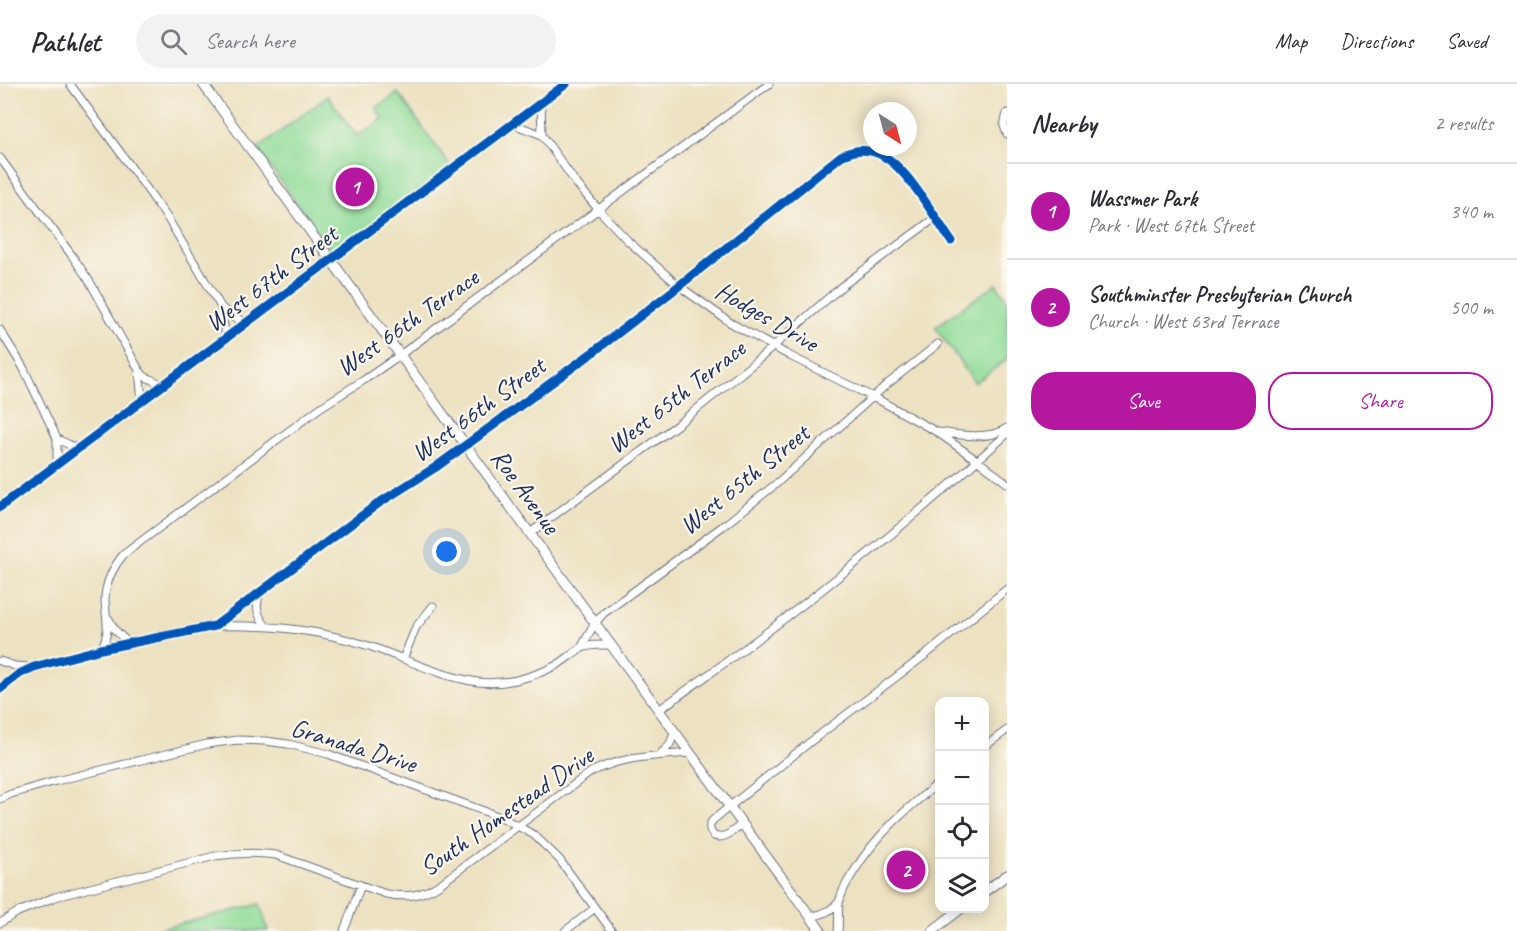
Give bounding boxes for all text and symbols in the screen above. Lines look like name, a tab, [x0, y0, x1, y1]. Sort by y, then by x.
search box	[136, 14, 556, 68]
text: Pathlet	[30, 24, 100, 59]
icon: search	[157, 25, 190, 58]
text: Search here	[205, 27, 295, 55]
text: Map	[1275, 28, 1307, 54]
text: Directions	[1340, 28, 1413, 54]
text: Saved	[1446, 28, 1487, 54]
north arrow	[863, 102, 917, 156]
text: Nearby	[1031, 107, 1096, 140]
text: 2 results	[1434, 111, 1493, 136]
pin: 1	[336, 164, 374, 210]
text: Wassmer Park	[1088, 185, 1197, 213]
text: 1	[1046, 199, 1055, 224]
text: 340 m	[1450, 199, 1493, 224]
text: Park · West 67th Street	[1088, 213, 1254, 238]
street label: West 67th Street	[199, 216, 346, 339]
street label: West 66th Terrace	[330, 260, 486, 384]
street label: Hodges Drive	[709, 274, 826, 360]
text: Southminster Presbyterian Church	[1088, 281, 1352, 309]
text: 2	[1046, 295, 1055, 320]
text: 500 m	[1450, 295, 1493, 320]
text: Church · West 63rd Terrace	[1088, 309, 1279, 334]
street label: West 65th Terrace	[601, 331, 753, 461]
street label: West 66th Street	[405, 348, 554, 469]
button: Save	[1031, 372, 1256, 430]
button: Share	[1268, 372, 1493, 430]
street label: West 65th Street	[673, 416, 818, 542]
street label: Roe Avenue	[484, 442, 568, 542]
your location	[432, 537, 461, 566]
map controls	[935, 697, 989, 913]
button: +	[935, 697, 989, 751]
street label: Granada Drive	[287, 711, 422, 781]
street label: South Homestead Drive	[413, 738, 601, 884]
button: −	[935, 751, 989, 805]
button: locate	[935, 805, 989, 859]
pin: 2	[886, 848, 926, 892]
button: layers	[935, 859, 989, 913]

